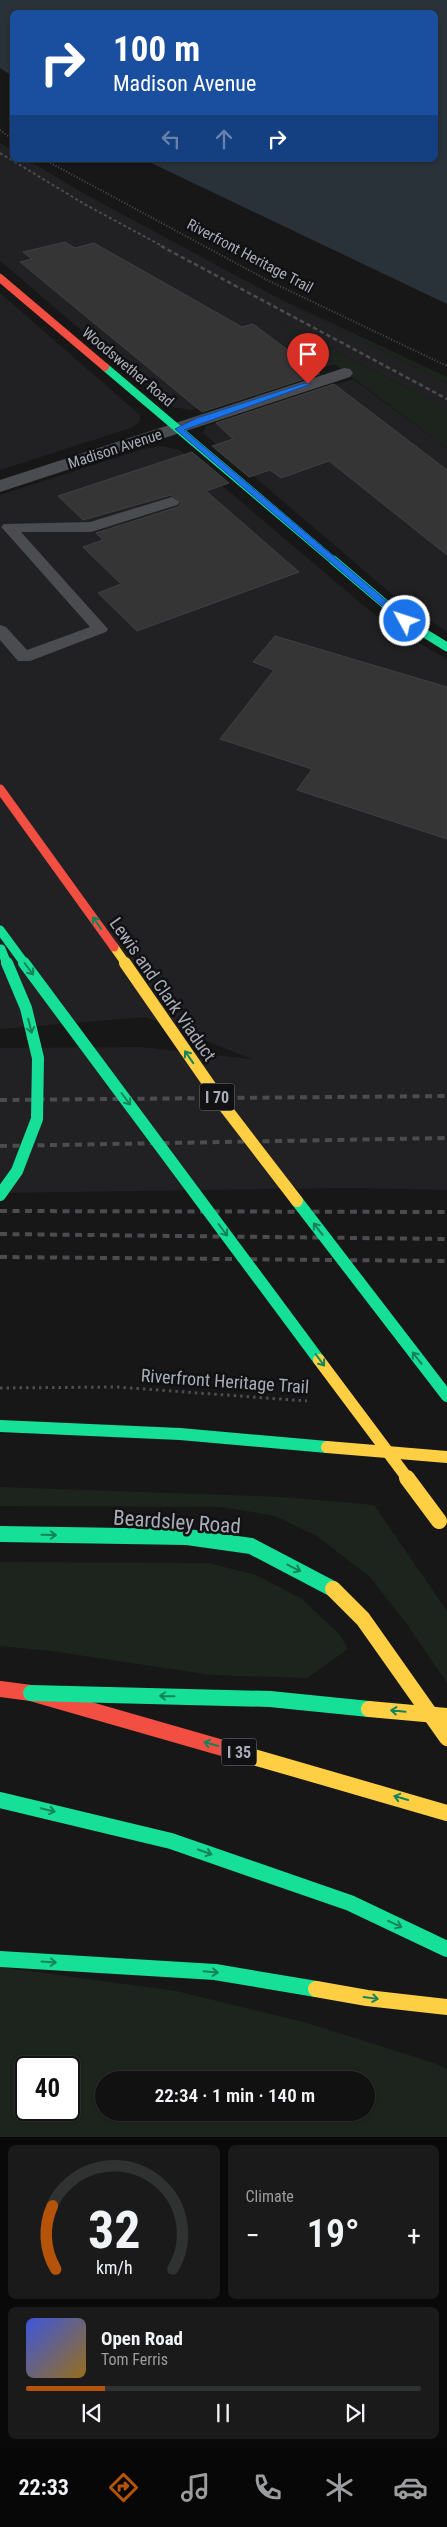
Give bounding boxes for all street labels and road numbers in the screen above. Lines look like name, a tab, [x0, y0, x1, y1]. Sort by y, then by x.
street label: Riverfront Heritage Trail	[184, 215, 316, 297]
street label: Woodswether Road	[78, 323, 178, 411]
street label: Madison Avenue	[66, 425, 164, 473]
street label: Lewis and Clark Viaduct	[106, 913, 220, 1065]
road number: I 70	[200, 1084, 234, 1110]
street label: Riverfront Heritage Trail	[140, 1365, 310, 1397]
street label: Beardsley Road	[112, 1506, 242, 1538]
road number: I 35	[222, 1738, 256, 1765]

